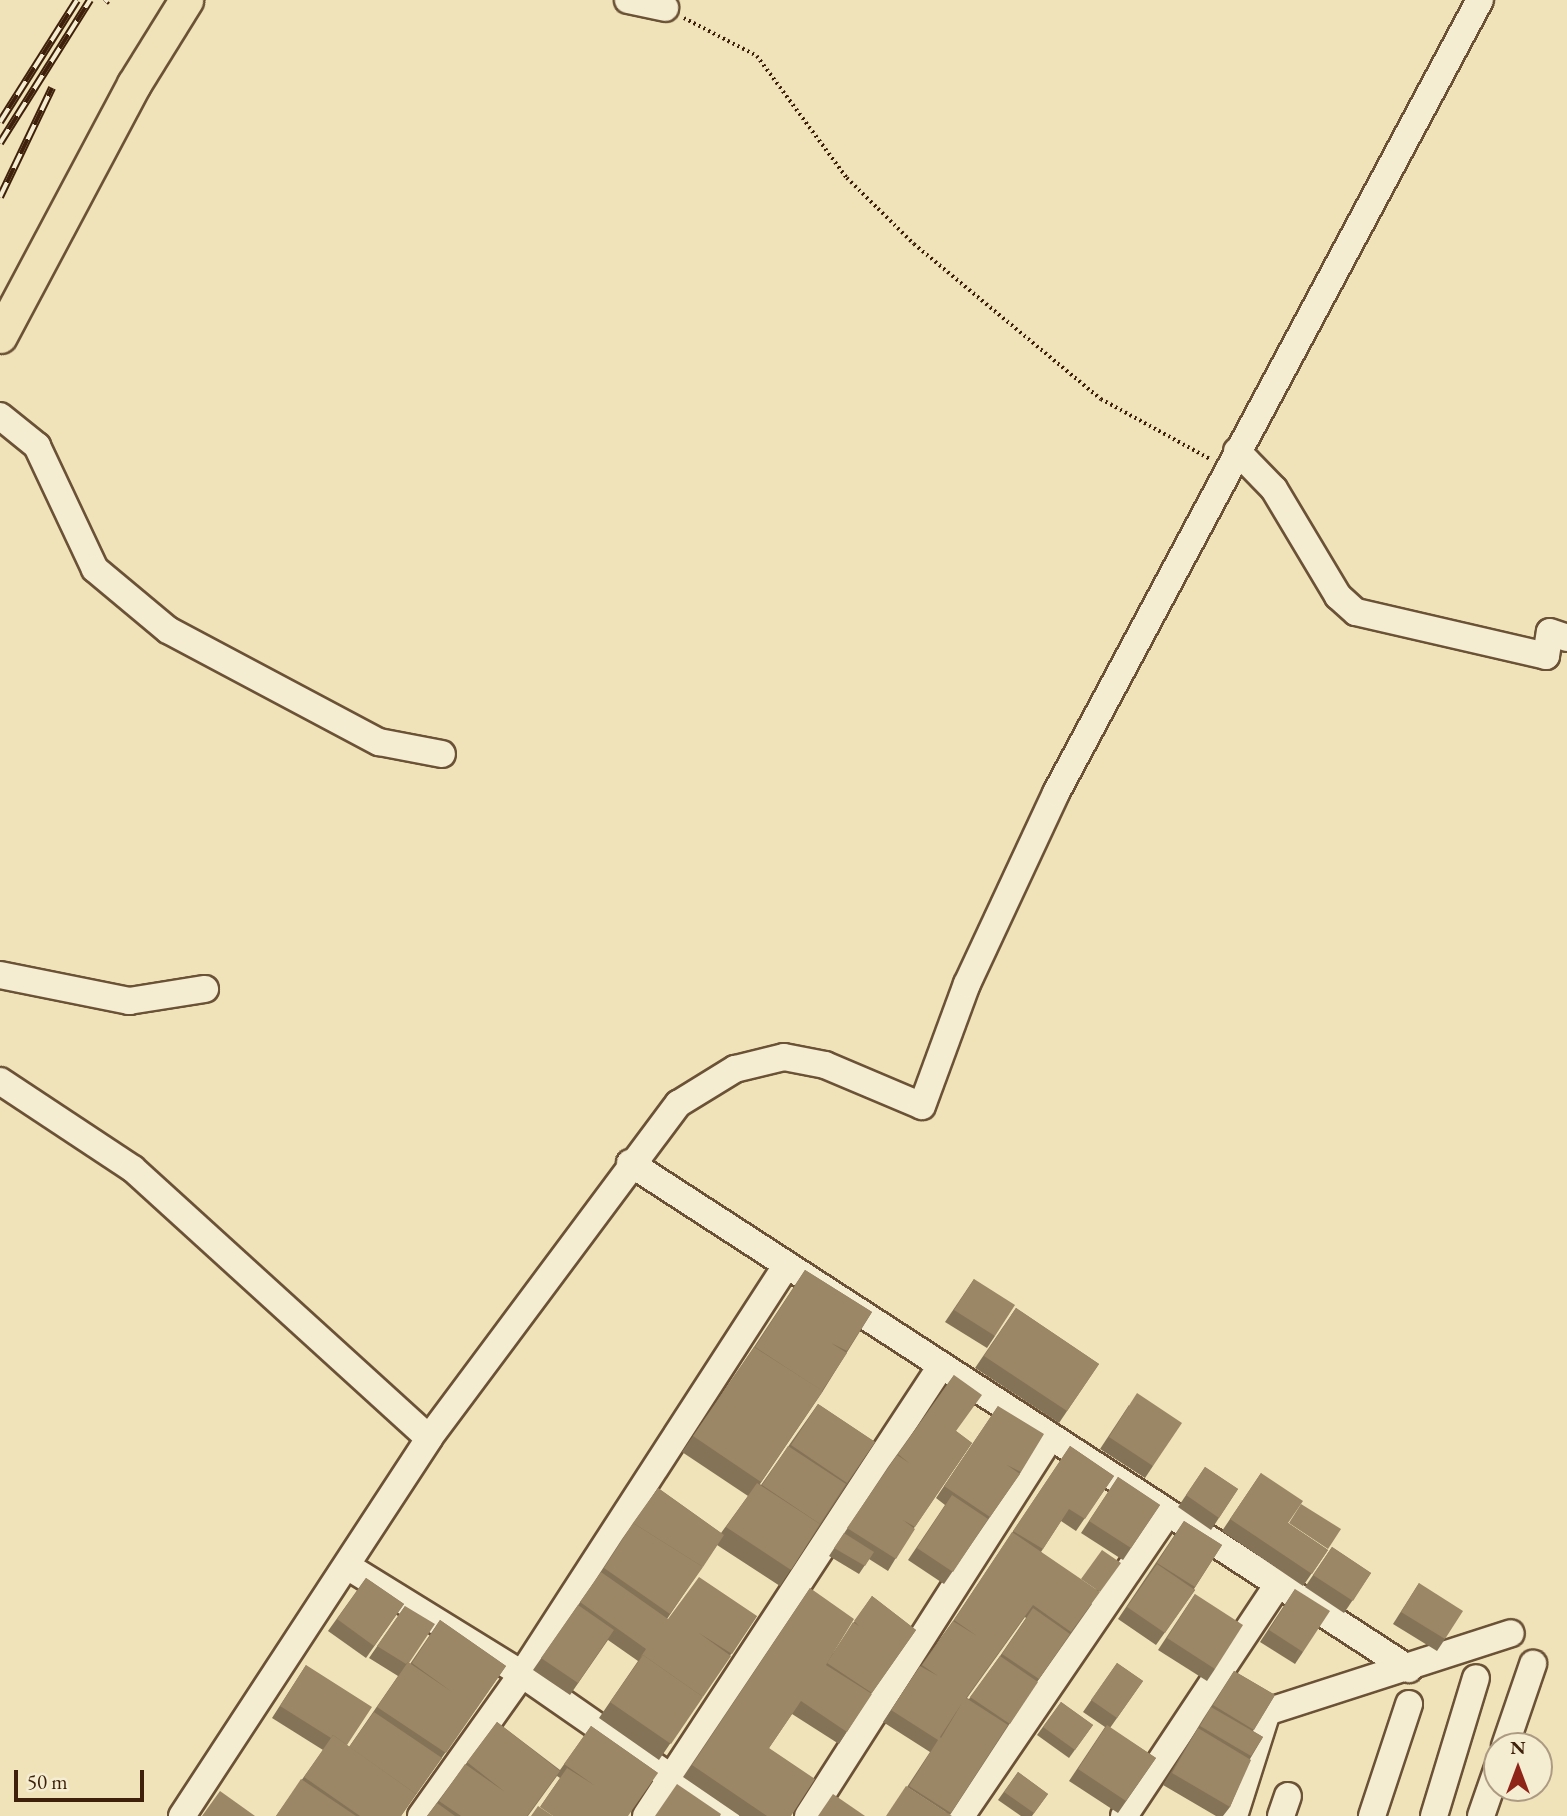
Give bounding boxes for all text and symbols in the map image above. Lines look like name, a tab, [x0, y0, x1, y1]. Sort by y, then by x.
north arrow	[1483, 1732, 1553, 1802]
text: N	[1510, 1735, 1526, 1760]
scale bar	[18, 1756, 147, 1800]
text: 50 m	[27, 1768, 68, 1795]

